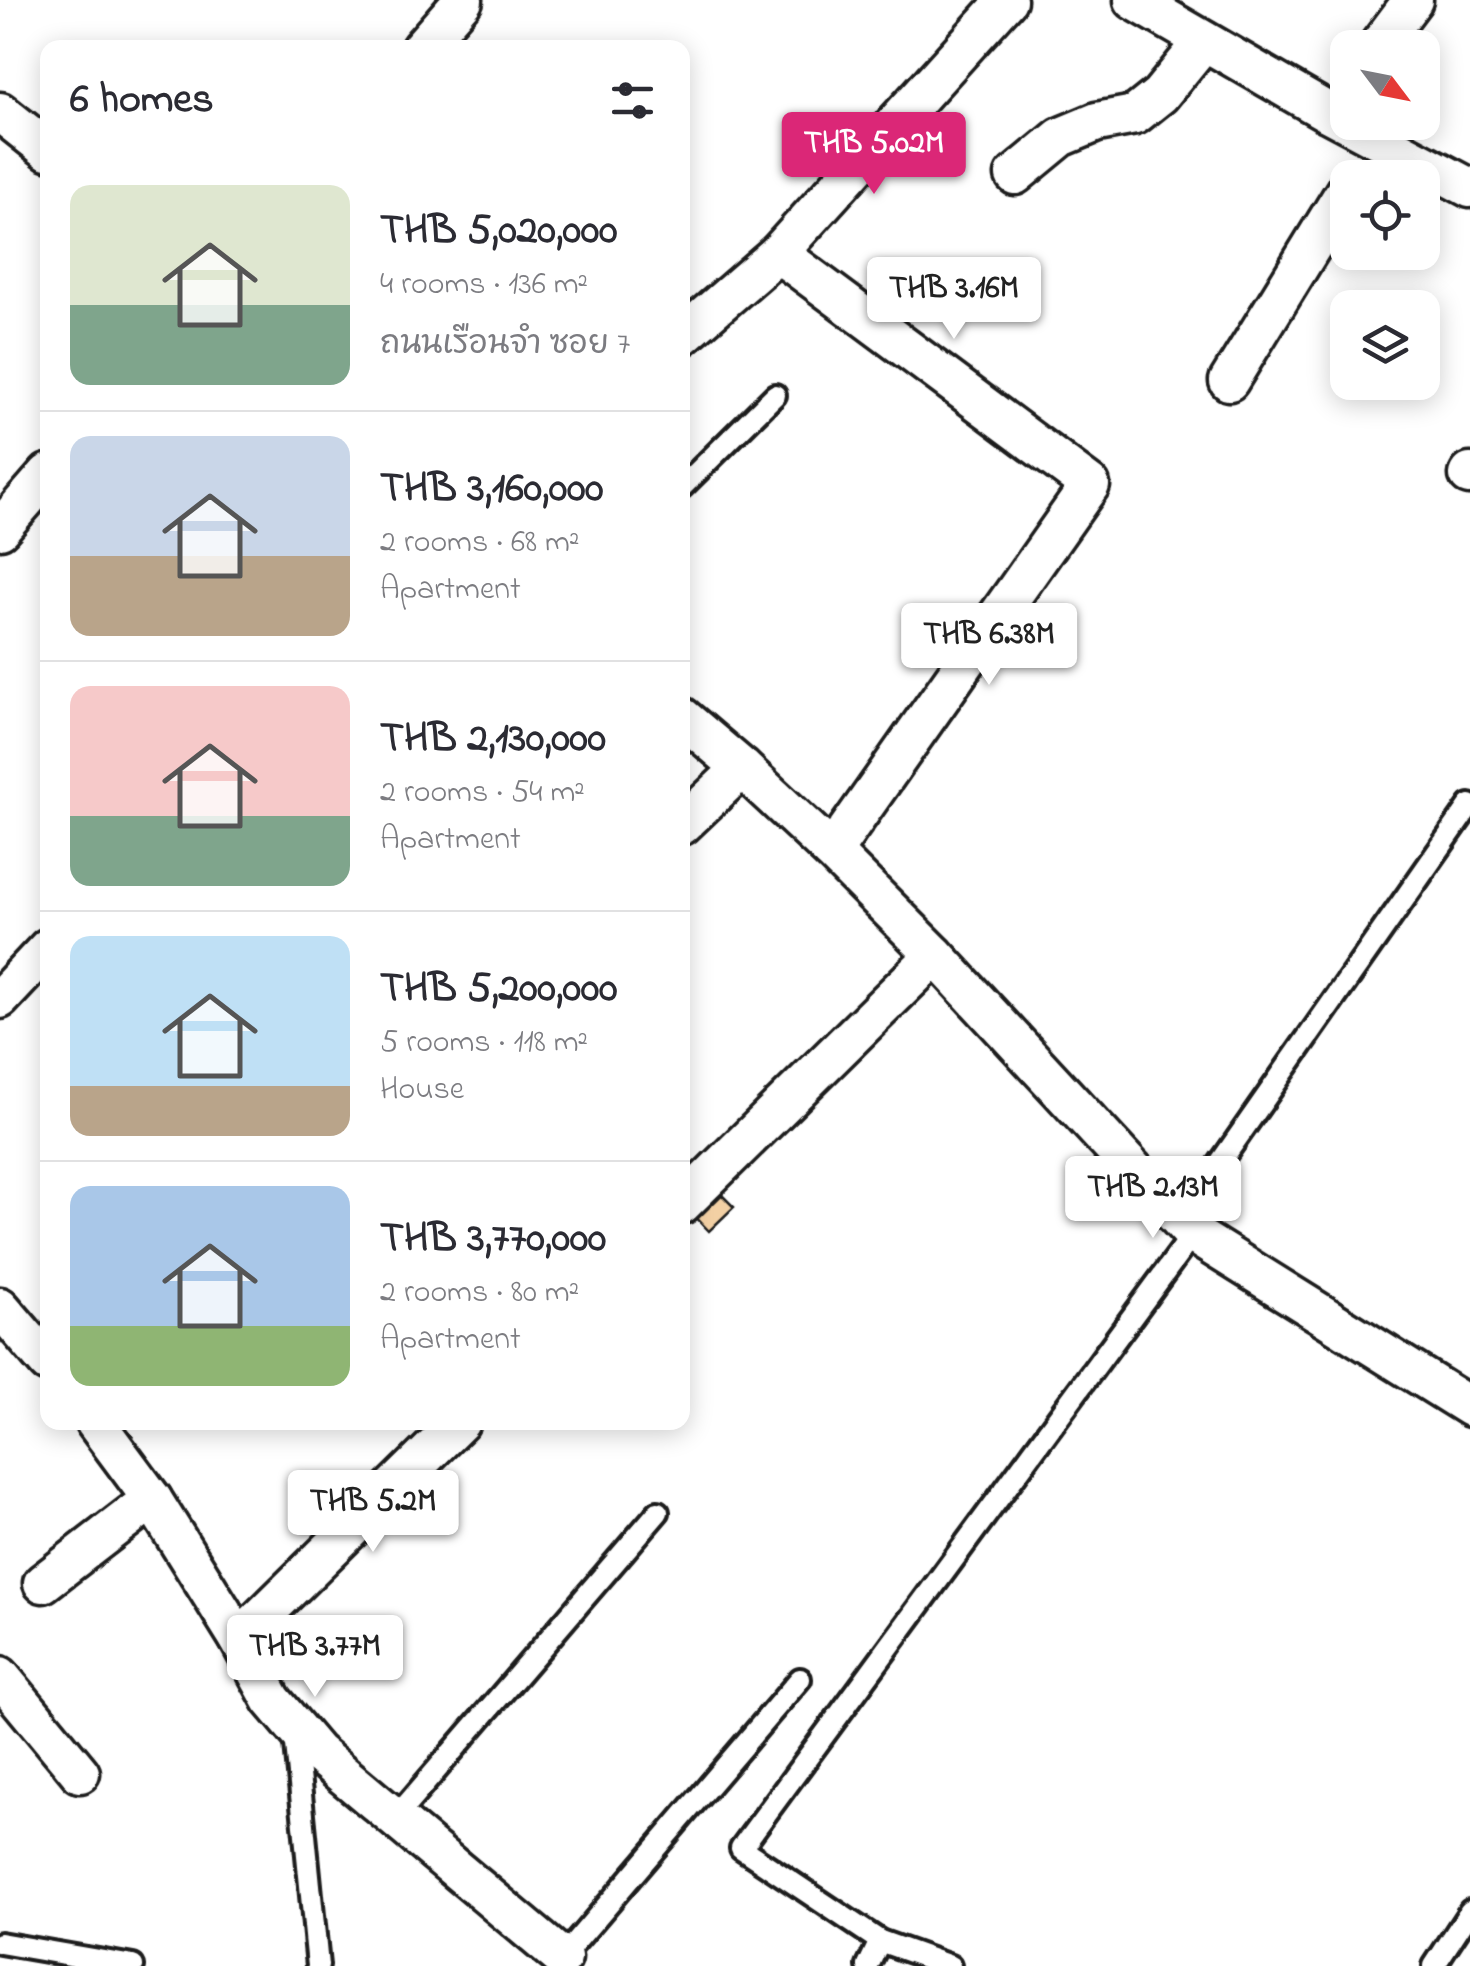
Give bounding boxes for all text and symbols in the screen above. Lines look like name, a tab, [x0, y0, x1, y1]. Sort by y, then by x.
north arrow	[1330, 30, 1440, 140]
map controls	[1330, 30, 1440, 400]
text: 6 homes	[70, 70, 214, 131]
icon: filters	[605, 73, 660, 128]
pin: THB 5.02M	[760, 112, 988, 197]
text: THB 5.02M	[804, 121, 944, 168]
button: locate	[1330, 160, 1440, 270]
text: THB 5,020,000	[380, 201, 617, 262]
icon: home	[150, 225, 270, 345]
pin: THB 3.16M	[840, 257, 1068, 342]
text: 4 rooms · 136 m²	[380, 262, 588, 309]
text: THB 3.16M	[889, 266, 1019, 313]
button: layers	[1330, 290, 1440, 400]
text: ถนนเรือนจำ ซอย 7	[380, 322, 630, 369]
text: THB 3,160,000	[380, 459, 603, 520]
icon: home	[150, 476, 270, 596]
text: 2 rooms · 68 m²	[380, 520, 579, 567]
text: Apartment	[380, 567, 521, 614]
pin: THB 6.38M	[875, 603, 1103, 688]
text: THB 6.38M	[923, 612, 1055, 659]
text: THB 2,130,000	[380, 709, 606, 770]
icon: home	[150, 726, 270, 846]
text: 2 rooms · 54 m²	[380, 770, 585, 817]
text: Apartment	[380, 817, 521, 864]
text: THB 5,200,000	[380, 959, 617, 1020]
icon: home	[150, 976, 270, 1096]
text: 5 rooms · 118 m²	[380, 1020, 588, 1067]
text: House	[380, 1067, 464, 1114]
pin: THB 2.13M	[1039, 1156, 1267, 1241]
text: THB 2.13M	[1087, 1165, 1219, 1212]
text: THB 3,770,000	[380, 1209, 606, 1270]
icon: home	[150, 1226, 270, 1346]
text: 2 rooms · 80 m²	[380, 1270, 579, 1317]
text: Apartment	[380, 1317, 521, 1364]
pin: THB 5.2M	[270, 1470, 476, 1555]
text: THB 5.2M	[310, 1479, 436, 1526]
pin: THB 3.77M	[201, 1615, 429, 1700]
text: THB 3.77M	[249, 1624, 381, 1671]

